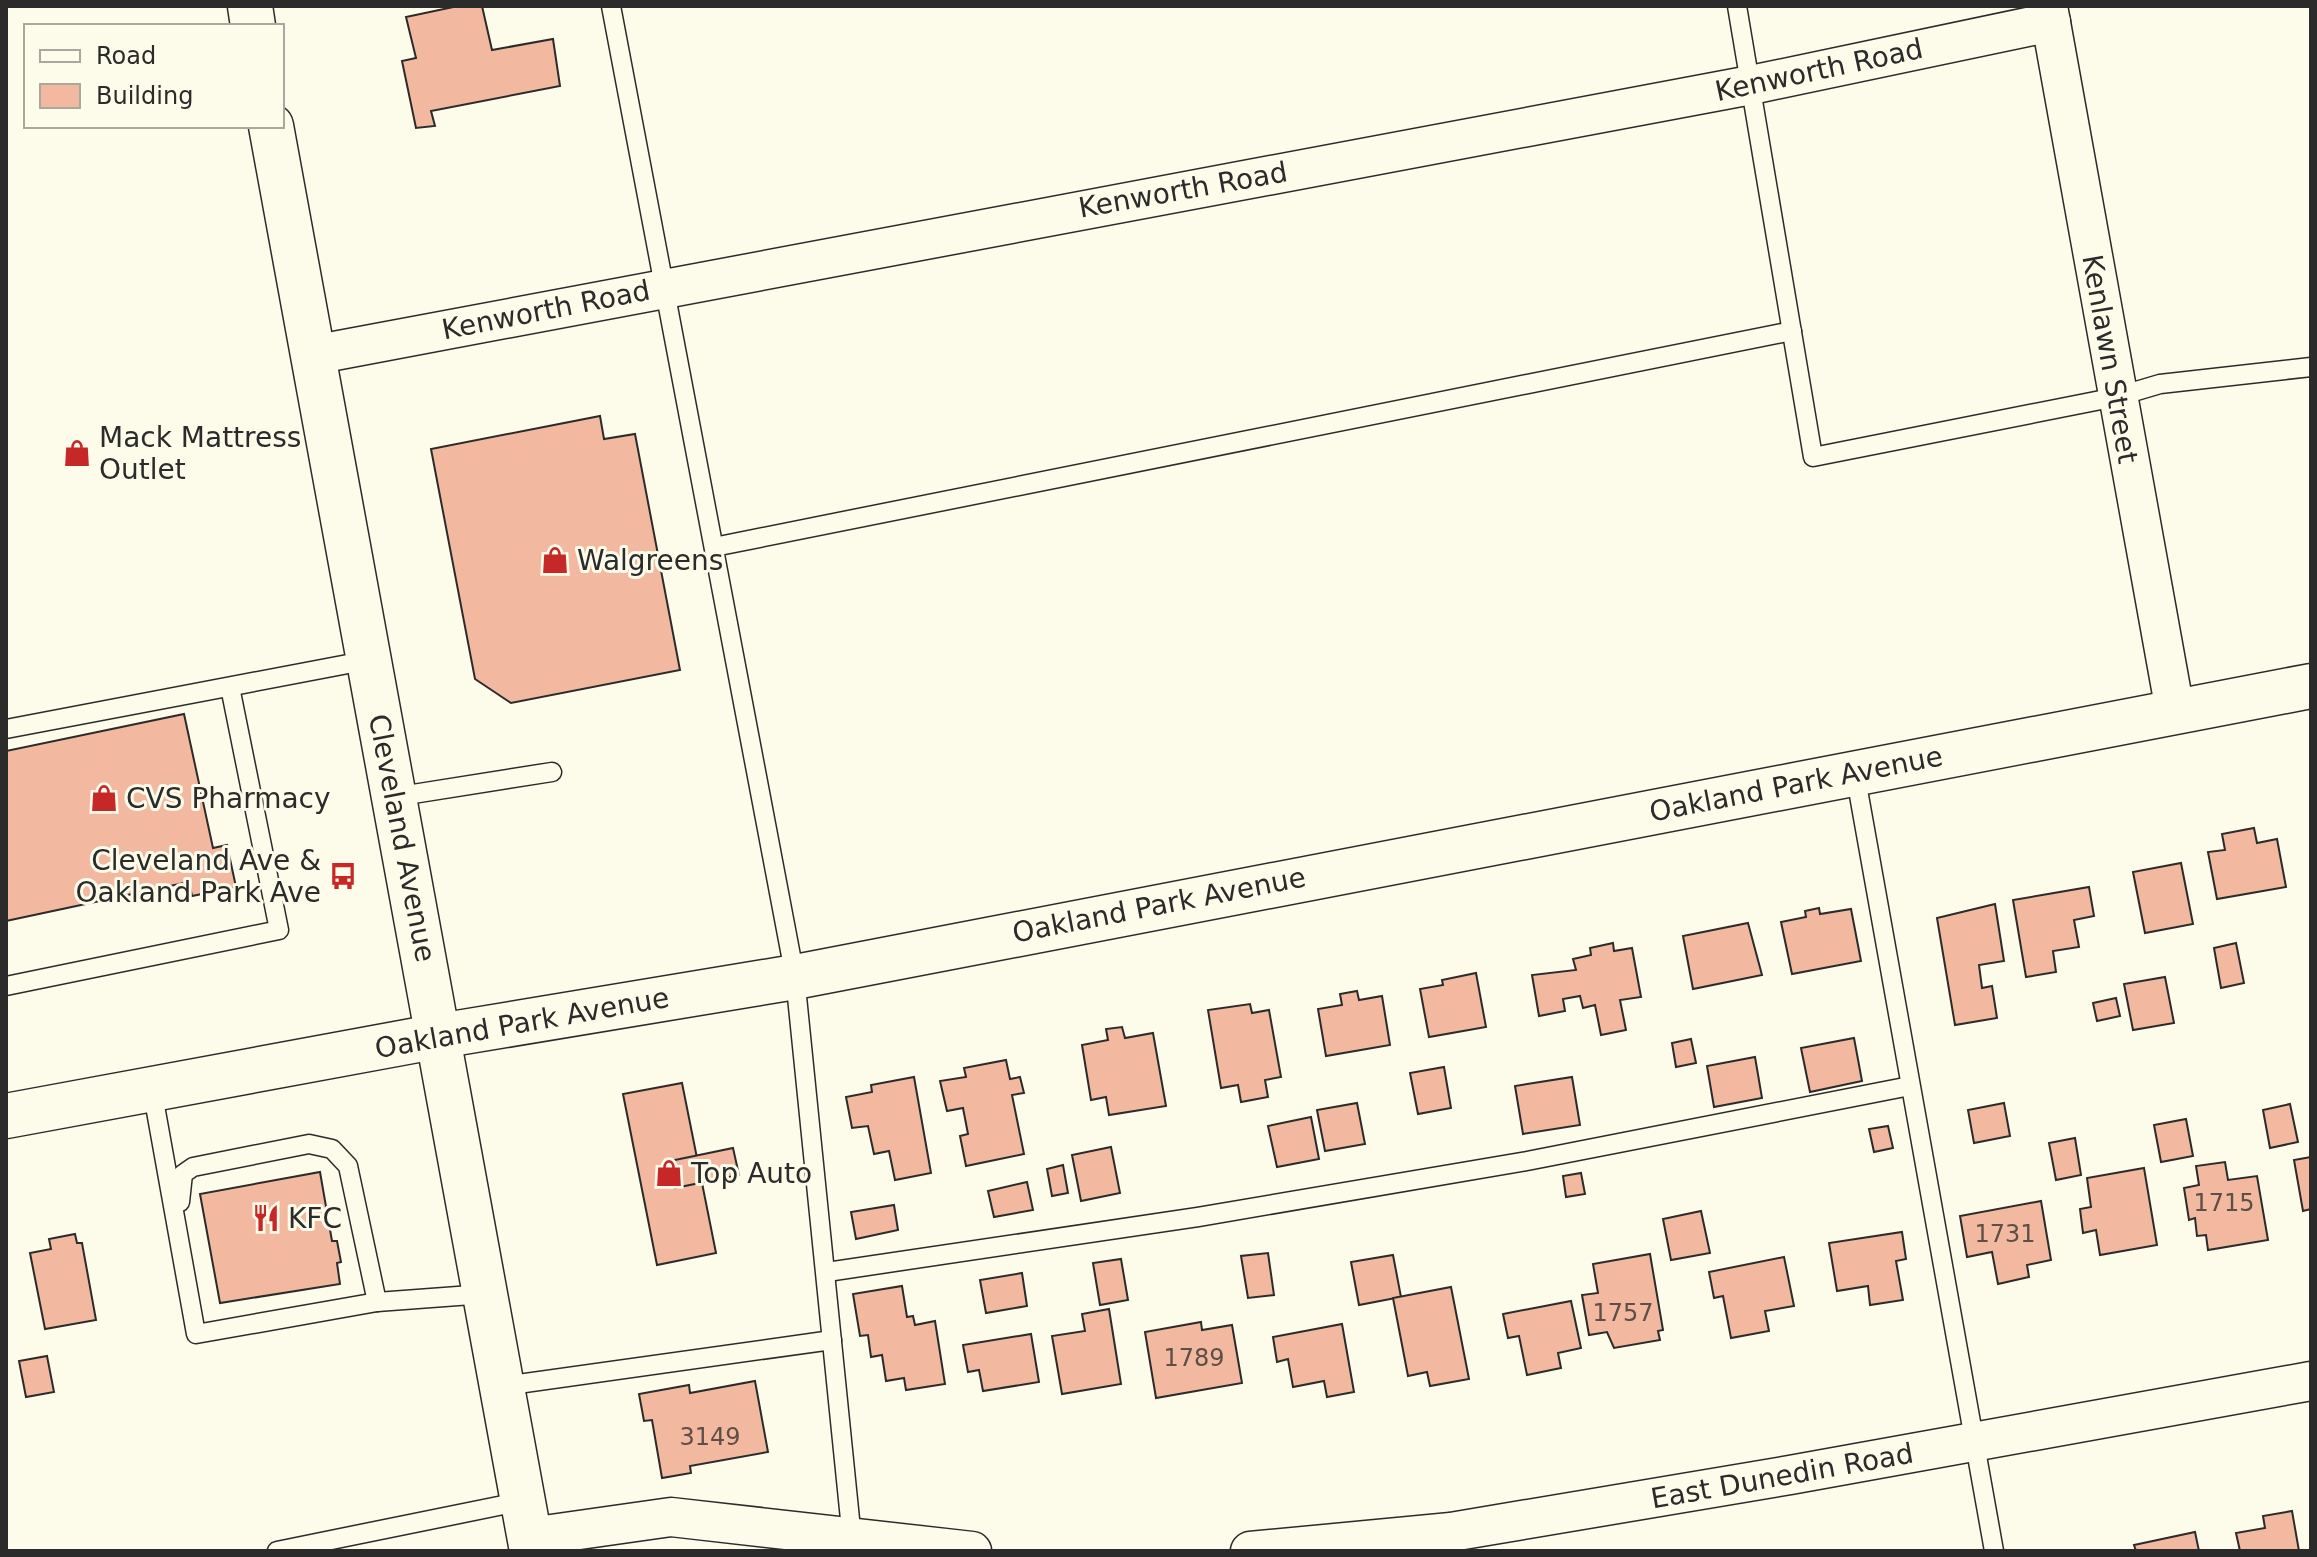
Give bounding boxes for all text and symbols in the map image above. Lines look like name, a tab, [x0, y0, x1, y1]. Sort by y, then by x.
legend	[24, 24, 284, 128]
street label: Kenworth Road	[1712, 32, 1926, 108]
text: Road	[96, 42, 156, 70]
text: Building	[96, 82, 193, 110]
street label: Kenworth Road	[1076, 155, 1290, 225]
street label: Kenlawn Street	[2075, 252, 2145, 466]
street label: Kenworth Road	[439, 274, 653, 346]
place label: Mack Mattress Outlet	[99, 421, 301, 486]
shop icon: Mack Mattress Outlet	[62, 438, 92, 468]
place label: Walgreens	[577, 544, 723, 577]
shop icon: Walgreens	[540, 545, 570, 575]
street label: Cleveland Avenue	[362, 711, 442, 965]
street label: Oakland Park Avenue	[1646, 739, 1946, 829]
place label: CVS Pharmacy	[126, 782, 331, 815]
shop icon: CVS Pharmacy	[89, 783, 119, 813]
place label: Cleveland Ave & Oakland Park Ave	[76, 844, 321, 909]
street label: Oakland Park Avenue	[1009, 860, 1309, 950]
bus stop icon: Cleveland Ave & Oakland Park Ave	[328, 861, 358, 891]
street label: Oakland Park Avenue	[372, 981, 672, 1065]
place label: Top Auto	[690, 1157, 812, 1190]
shop icon: Top Auto	[654, 1158, 684, 1188]
house number: 1715	[2193, 1189, 2255, 1217]
place label: KFC	[288, 1202, 342, 1235]
restaurant icon: KFC	[251, 1203, 281, 1233]
house number: 1731	[1974, 1220, 2036, 1248]
house number: 1757	[1592, 1299, 1654, 1327]
house number: 1789	[1163, 1344, 1225, 1372]
house number: 3149	[679, 1423, 741, 1451]
street label: East Dunedin Road	[1648, 1437, 1916, 1515]

